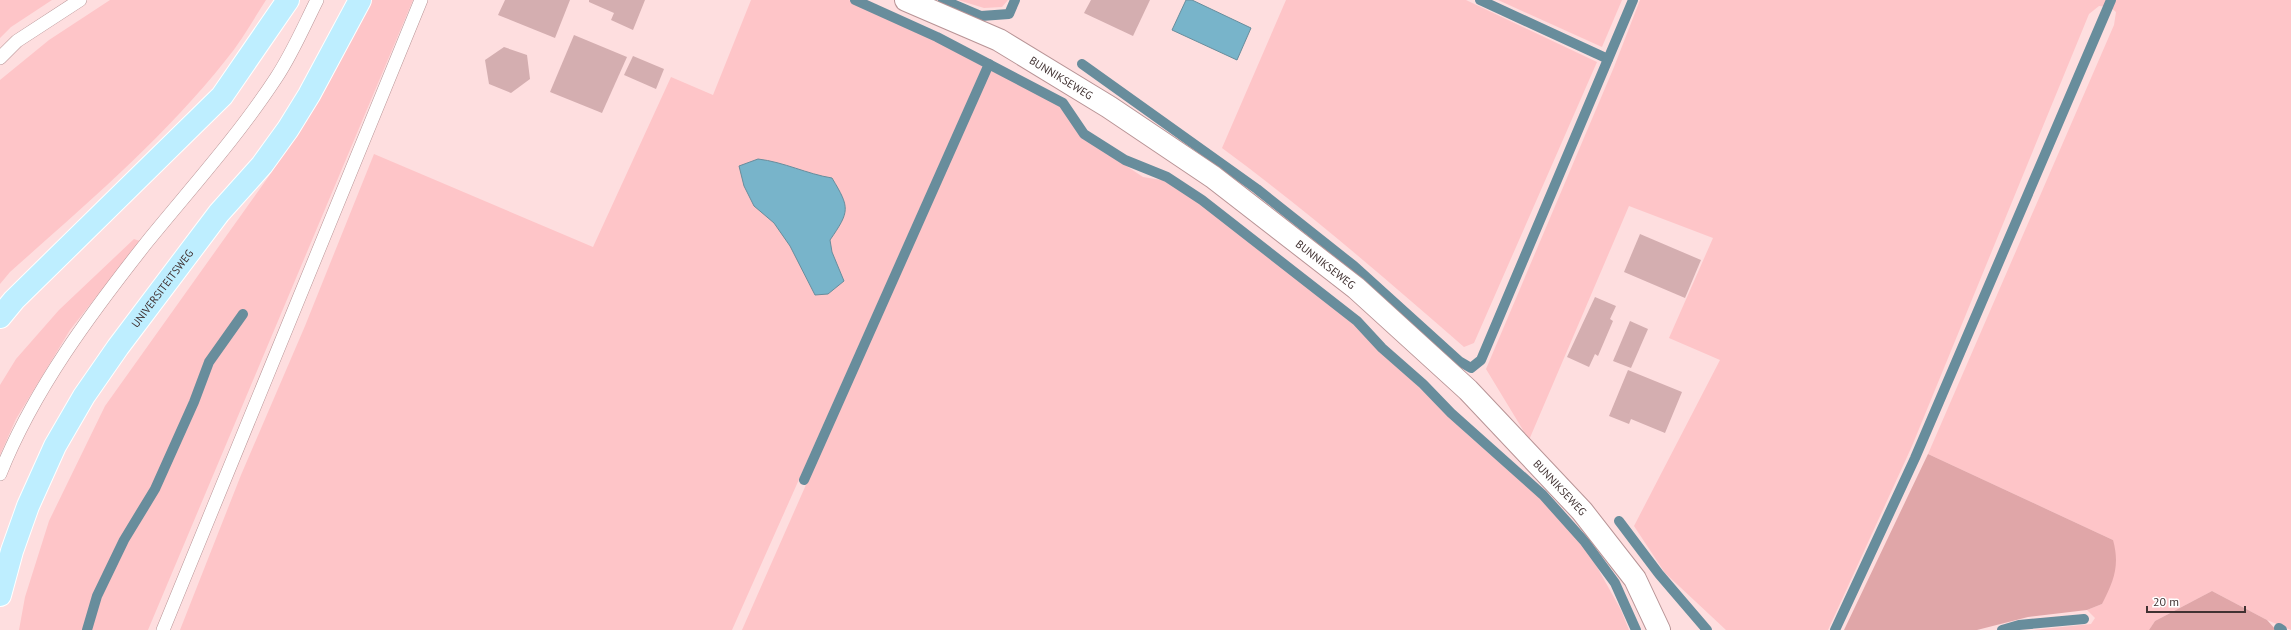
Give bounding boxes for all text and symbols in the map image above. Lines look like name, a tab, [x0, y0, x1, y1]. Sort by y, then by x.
street label: BUNNIKSEWEG	[1027, 53, 1096, 103]
street label: BUNNIKSEWEG	[1293, 237, 1359, 292]
street label: UNIVERSITEITSWEG	[128, 246, 196, 330]
street label: BUNNIKSEWEG	[1530, 457, 1590, 518]
scale bar	[2147, 588, 2245, 614]
text: 20 m	[2153, 594, 2179, 609]

